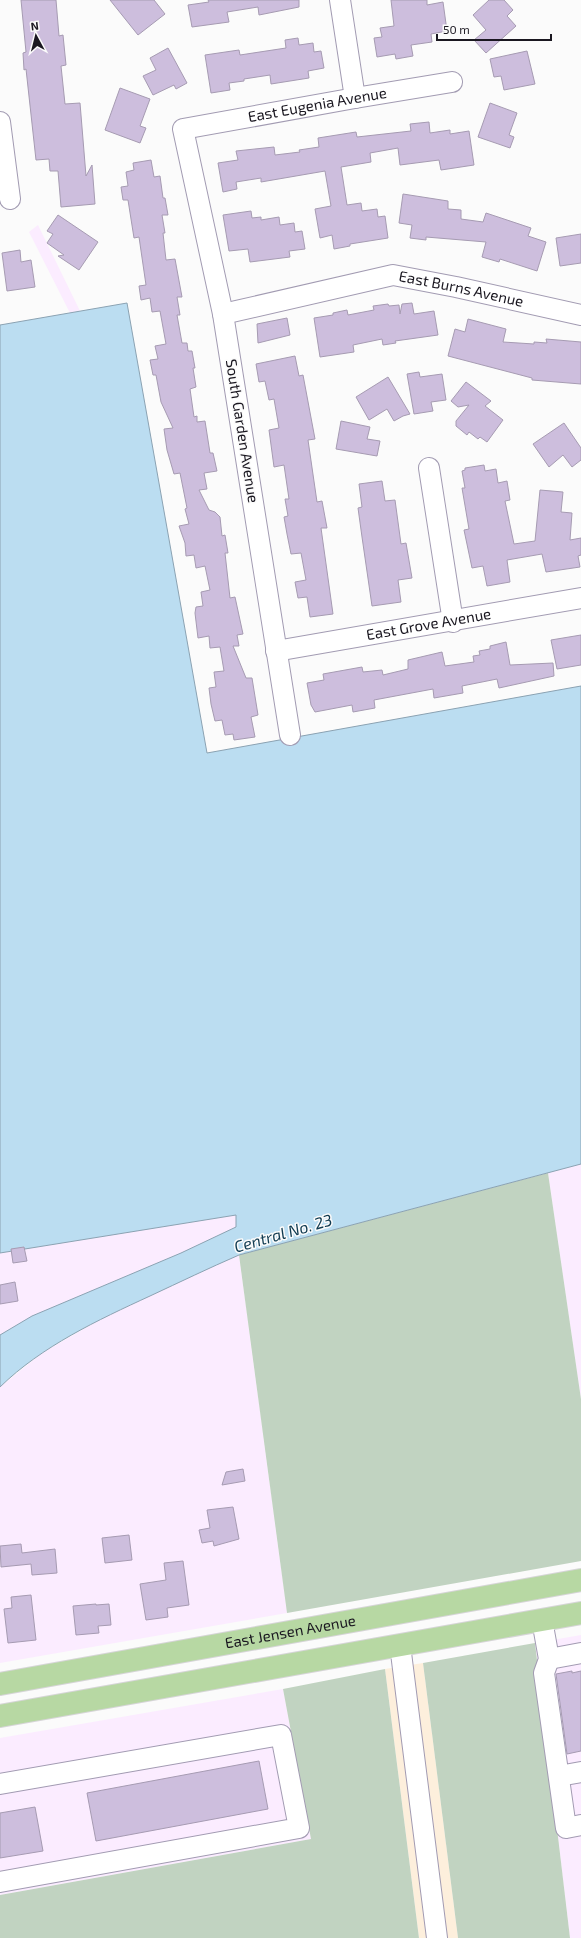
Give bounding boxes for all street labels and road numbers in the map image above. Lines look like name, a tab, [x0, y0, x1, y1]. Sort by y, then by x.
street label: East Eugenia Avenue	[246, 83, 388, 125]
street label: East Burns Avenue	[398, 266, 525, 310]
street label: South Garden Avenue	[223, 358, 263, 504]
street label: East Grove Avenue	[365, 604, 492, 643]
street label: East Jensen Avenue	[223, 1610, 357, 1652]

